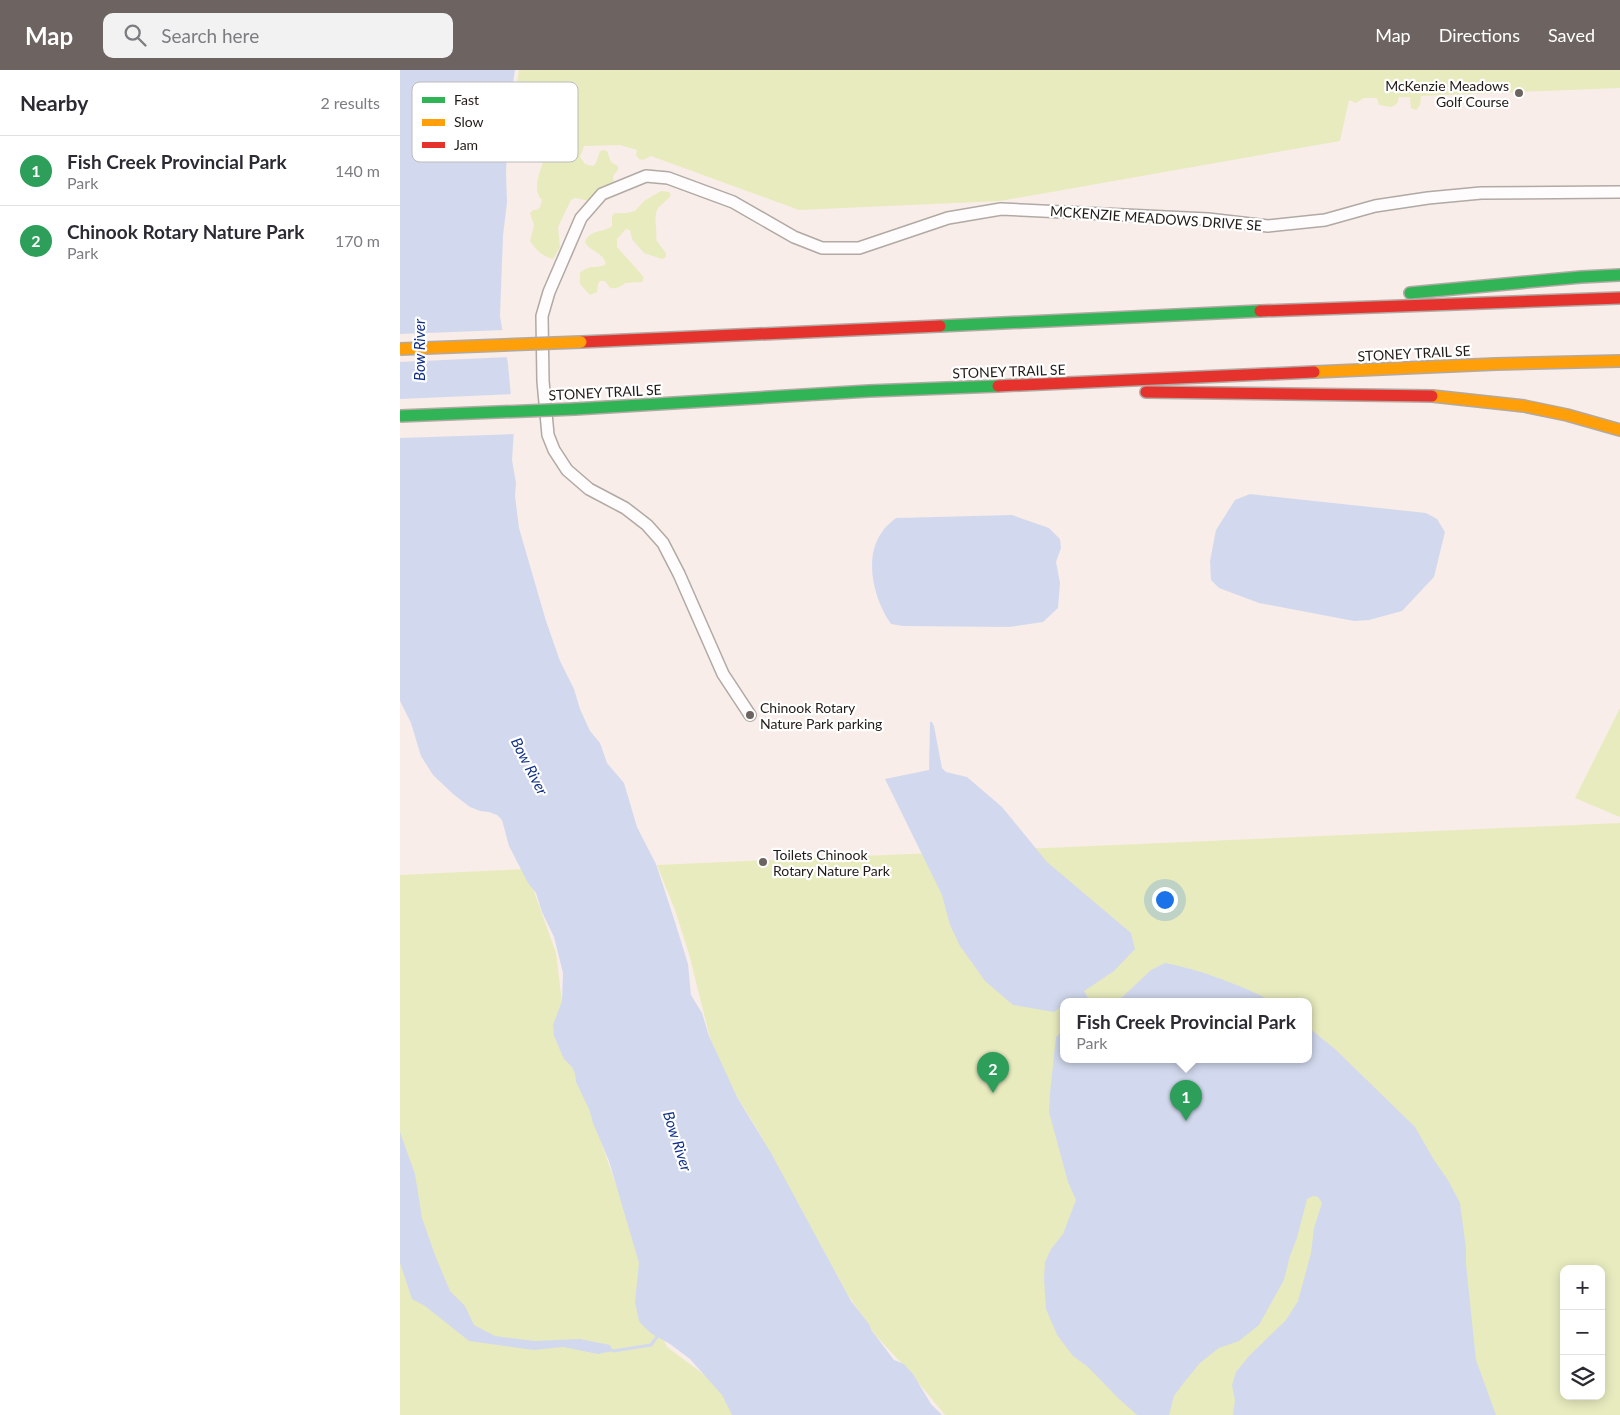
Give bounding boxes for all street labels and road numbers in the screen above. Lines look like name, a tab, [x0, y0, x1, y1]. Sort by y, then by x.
street label: MCKENZIE MEADOWS DRIVE SE	[1049, 202, 1263, 234]
street label: STONEY TRAIL SE	[1357, 342, 1471, 364]
street label: STONEY TRAIL SE	[952, 361, 1066, 381]
street label: STONEY TRAIL SE	[548, 381, 662, 403]

